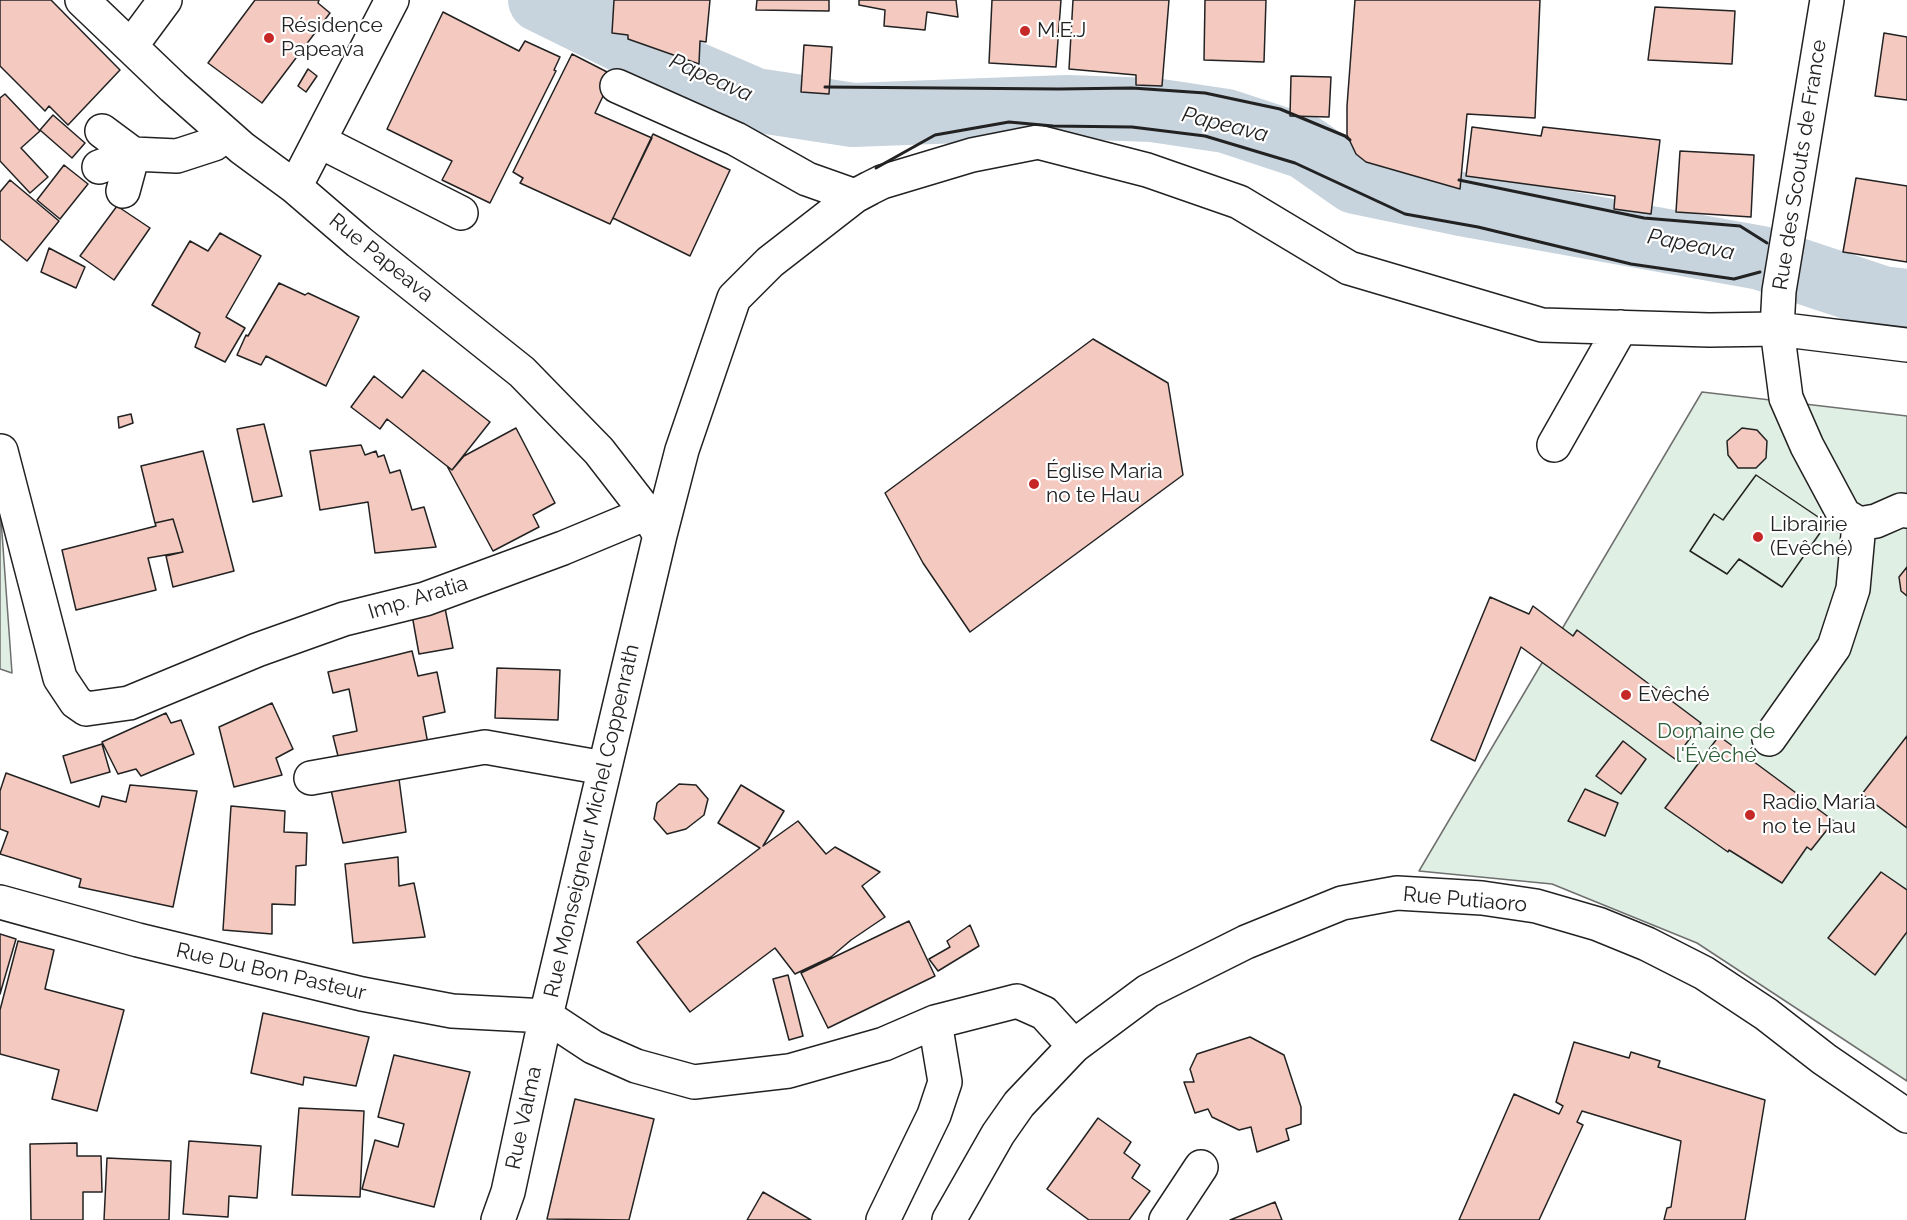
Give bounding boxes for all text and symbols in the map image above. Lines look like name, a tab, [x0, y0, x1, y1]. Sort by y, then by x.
place label: Résidence Papeava	[281, 13, 383, 63]
place label: M.E.J	[1037, 18, 1086, 44]
marker: M.E.J	[1018, 24, 1032, 38]
marker: Résidence Papeava	[262, 31, 276, 45]
street label: Rue des Scouts de France	[1768, 38, 1832, 292]
water label: Papeava	[665, 48, 757, 108]
water label: Papeava	[1179, 102, 1271, 148]
street label: Rue Papeava	[324, 208, 438, 308]
water label: Papeava	[1645, 224, 1737, 266]
place label: Église Maria no te Hau	[1046, 459, 1163, 509]
marker: Église Maria no te Hau	[1027, 477, 1041, 491]
place label: Librairie (Evêché)	[1770, 512, 1853, 562]
marker: Librairie (Evêché)	[1751, 530, 1765, 544]
street label: Imp. Aratia	[365, 571, 471, 625]
street label: Rue Monseigneur Michel Coppenrath	[539, 642, 645, 1000]
place label: Evêché	[1638, 682, 1710, 708]
marker: Evêché	[1619, 688, 1633, 702]
park label: Domaine de l'Évêché	[1657, 719, 1775, 769]
place label: Radio Maria no te Hau	[1762, 790, 1876, 840]
marker: Radio Maria no te Hau	[1743, 808, 1757, 822]
street label: Rue Putiaoro	[1402, 882, 1528, 918]
street label: Rue Du Bon Pasteur	[174, 938, 368, 1006]
street label: Rue Valma	[501, 1064, 547, 1172]

